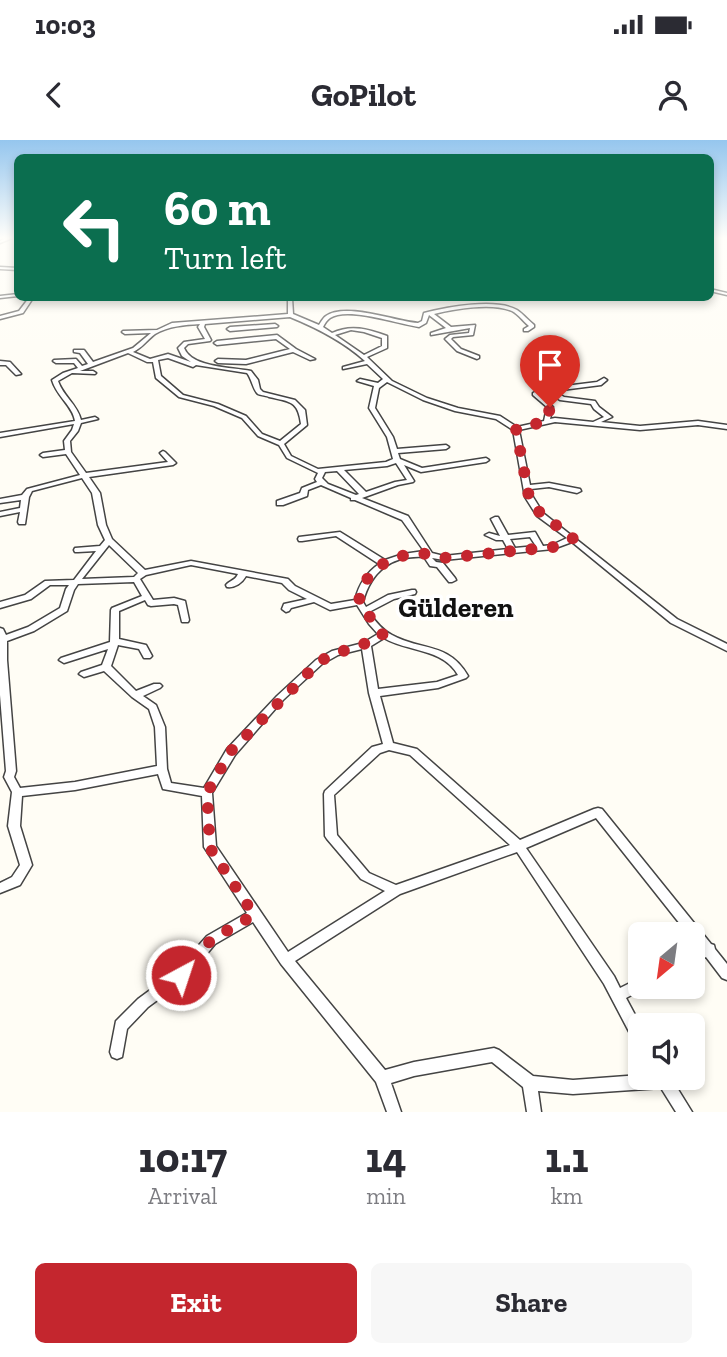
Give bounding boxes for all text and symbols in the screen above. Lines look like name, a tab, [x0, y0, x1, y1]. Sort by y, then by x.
text: 10:03	[35, 9, 96, 41]
icon: back	[35, 76, 73, 114]
text: GoPilot	[311, 76, 416, 114]
icon: person	[654, 76, 692, 114]
text: 60 m	[164, 179, 271, 238]
icon: left	[49, 182, 140, 273]
text: Turn left	[164, 239, 286, 277]
pin	[520, 335, 580, 407]
icon: arrive	[531, 346, 569, 384]
district label: Gülderen	[398, 591, 514, 624]
north arrow	[628, 922, 705, 999]
map controls	[628, 922, 705, 1090]
position arrow	[144, 938, 218, 1012]
button: sound	[628, 1013, 705, 1090]
text: 10:17	[139, 1132, 227, 1183]
text: 14	[366, 1132, 406, 1183]
text: 1.1	[545, 1132, 588, 1183]
text: Arrival	[148, 1182, 217, 1210]
text: min	[366, 1182, 406, 1210]
text: km	[551, 1182, 583, 1210]
button: Exit	[35, 1263, 357, 1343]
button: Share	[371, 1263, 692, 1343]

